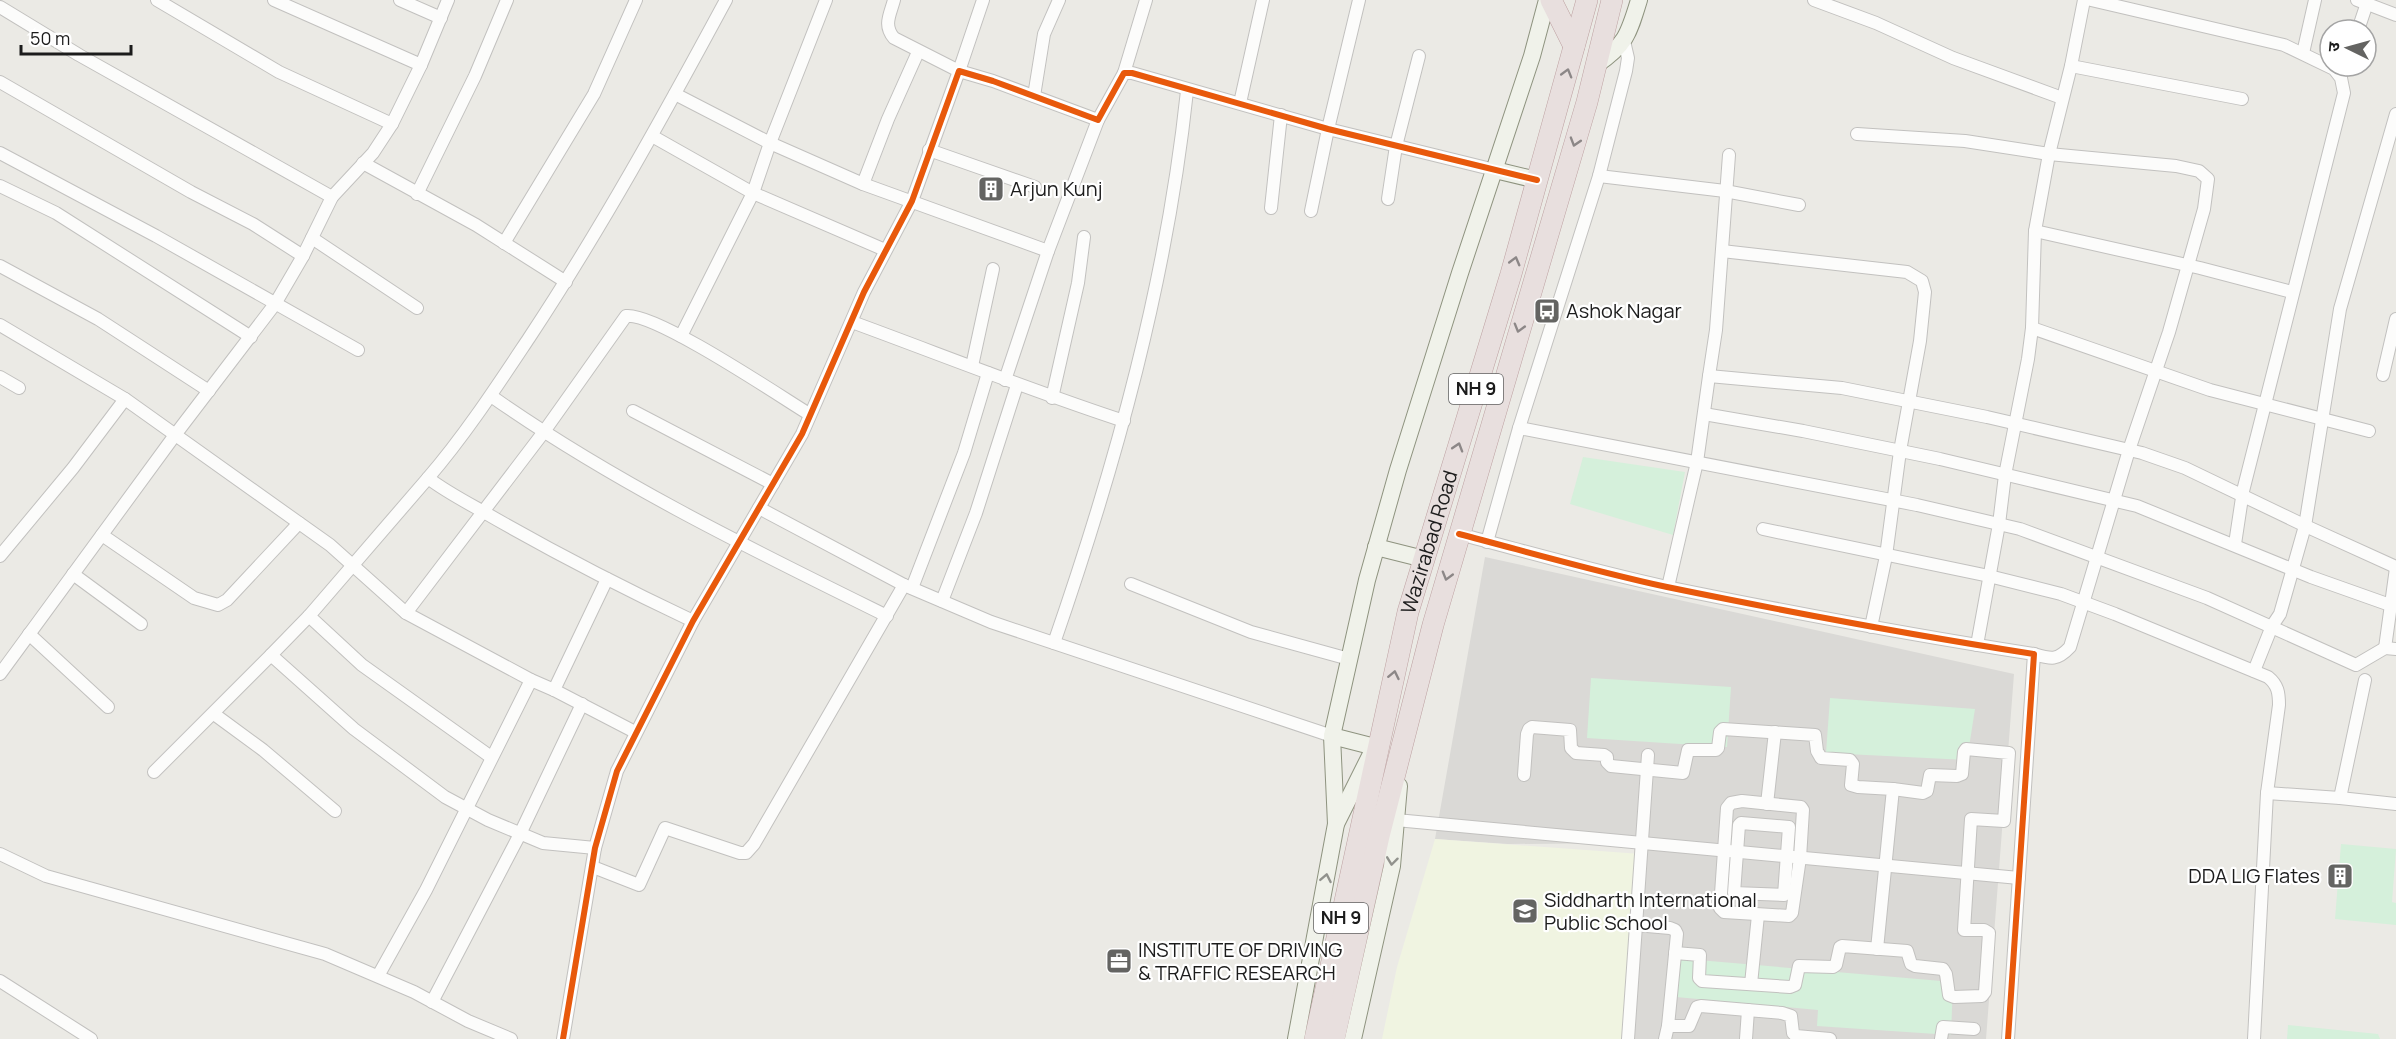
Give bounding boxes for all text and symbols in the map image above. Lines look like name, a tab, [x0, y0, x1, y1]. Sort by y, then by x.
scale bar	[21, 18, 130, 56]
north arrow	[2318, 18, 2378, 78]
text: 50 m	[30, 26, 70, 50]
text: उ	[2322, 40, 2344, 52]
one-way arrow	[1560, 68, 1572, 79]
one-way arrow	[1570, 136, 1582, 147]
building icon: Arjun Kunj	[976, 174, 1006, 204]
place label: Arjun Kunj	[1010, 175, 1103, 202]
one-way arrow	[1508, 256, 1520, 266]
bus stop icon: Ashok Nagar	[1532, 296, 1562, 326]
place label: Ashok Nagar	[1566, 297, 1682, 324]
one-way arrow	[1514, 323, 1526, 333]
road number: NH 9	[1449, 374, 1503, 404]
one-way arrow	[1451, 442, 1463, 453]
street label: Wazirabad Road	[1394, 467, 1463, 617]
one-way arrow	[1442, 570, 1454, 581]
one-way arrow	[1387, 670, 1400, 680]
one-way arrow	[1386, 857, 1399, 866]
building icon: DDA LIG Flates	[2325, 861, 2355, 891]
place label: DDA LIG Flates	[2188, 862, 2320, 889]
one-way arrow	[1319, 874, 1332, 884]
place label: Siddharth International Public School	[1544, 886, 1757, 936]
school or university icon: Siddharth International Public School	[1510, 896, 1540, 926]
road number: NH 9	[1314, 903, 1368, 933]
place label: INSTITUTE OF DRIVING & TRAFFIC RESEARCH	[1138, 936, 1342, 986]
office icon: INSTITUTE OF DRIVING & TRAFFIC RESEARCH	[1104, 946, 1134, 976]

